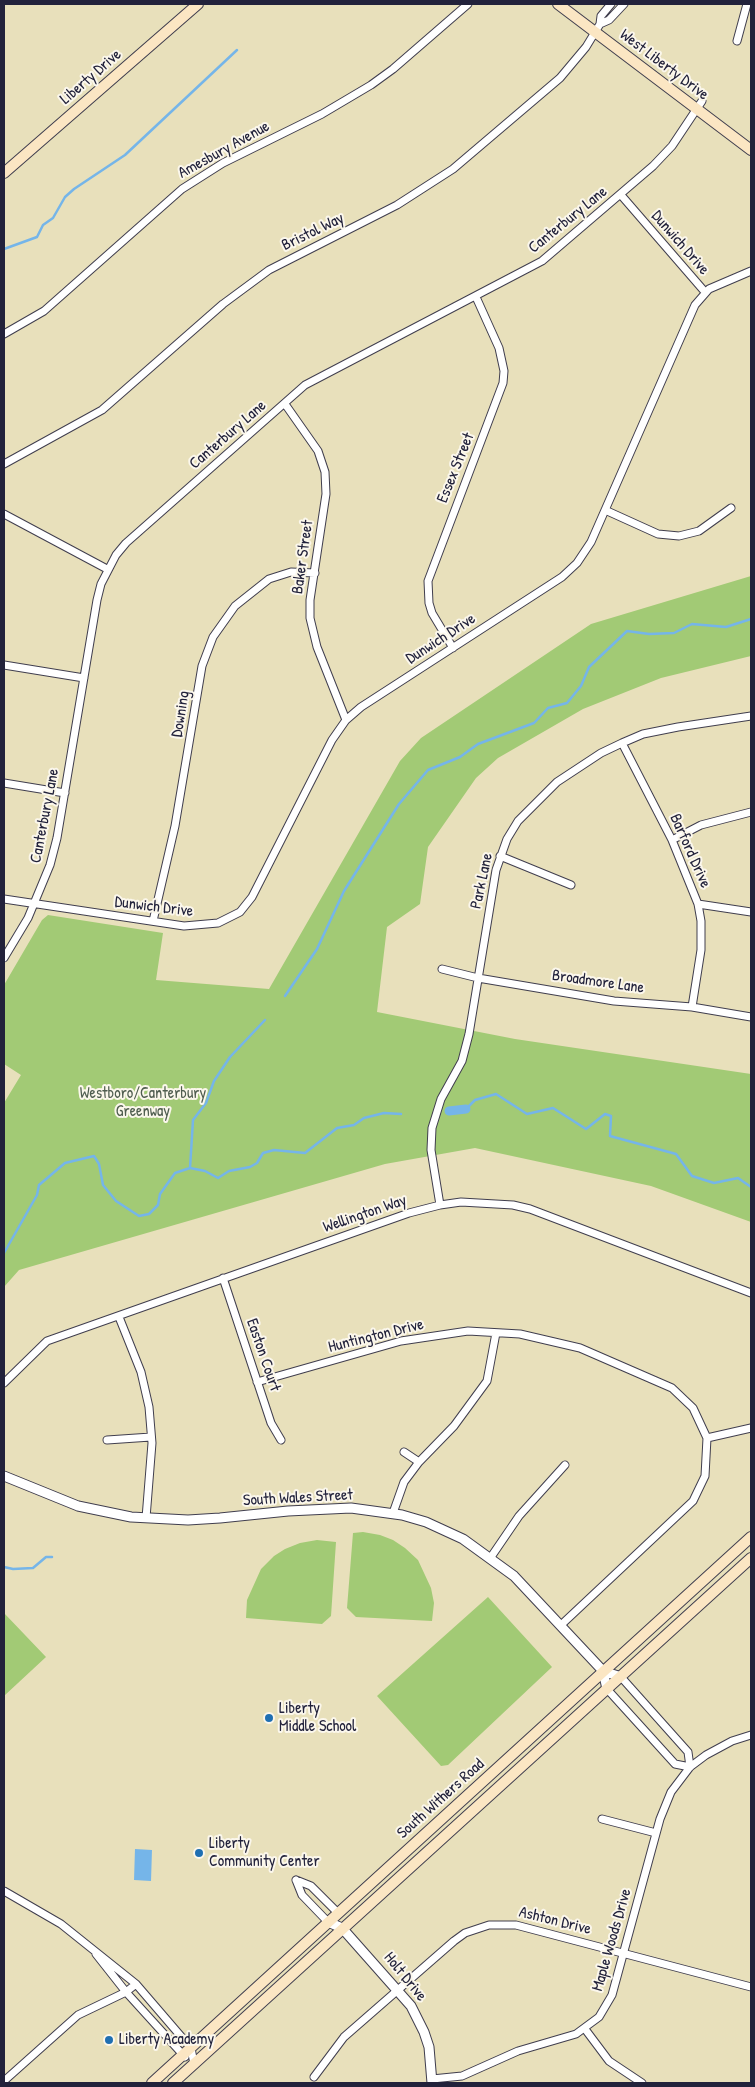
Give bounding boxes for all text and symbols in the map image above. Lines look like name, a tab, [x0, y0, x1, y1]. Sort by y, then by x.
street label: West Liberty Drive	[616, 25, 712, 105]
street label: Liberty Drive	[57, 45, 125, 109]
street label: Amesbury Avenue	[175, 117, 273, 183]
street label: Canterbury Lane	[525, 182, 611, 258]
street label: Dunwich Drive	[647, 207, 713, 279]
street label: Bristol Way	[279, 209, 347, 255]
street label: Canterbury Lane	[186, 396, 270, 474]
street label: Essex Street	[433, 430, 479, 506]
street label: Baker Street	[288, 519, 318, 595]
street label: Dunwich Drive	[403, 609, 479, 669]
street label: Downing	[168, 689, 194, 739]
street label: Canterbury Lane	[26, 767, 64, 865]
street label: Barford Drive	[665, 811, 715, 891]
street label: Park Lane	[467, 851, 497, 911]
street label: Dunwich Drive	[114, 893, 194, 921]
street label: Broadmore Lane	[551, 966, 645, 998]
park label: Westboro/Canterbury Greenway	[80, 1084, 206, 1122]
street label: Wellington Way	[321, 1191, 409, 1237]
street label: Huntington Drive	[326, 1315, 426, 1357]
street label: Easton Court	[242, 1316, 284, 1394]
street label: South Wales Street	[243, 1486, 353, 1510]
place label: Liberty Middle School	[279, 1699, 356, 1737]
marker: Liberty Middle School	[263, 1712, 275, 1724]
street label: South Withers Road	[394, 1755, 488, 1843]
place label: Liberty Community Center	[209, 1834, 320, 1872]
marker: Liberty Community Center	[193, 1847, 205, 1859]
street label: Maple Woods Drive	[588, 1886, 636, 1994]
street label: Ashton Drive	[517, 1903, 593, 1939]
street label: Holt Drive	[379, 1949, 431, 2005]
place label: Liberty Academy	[119, 2030, 214, 2050]
marker: Liberty Academy	[103, 2034, 115, 2046]

